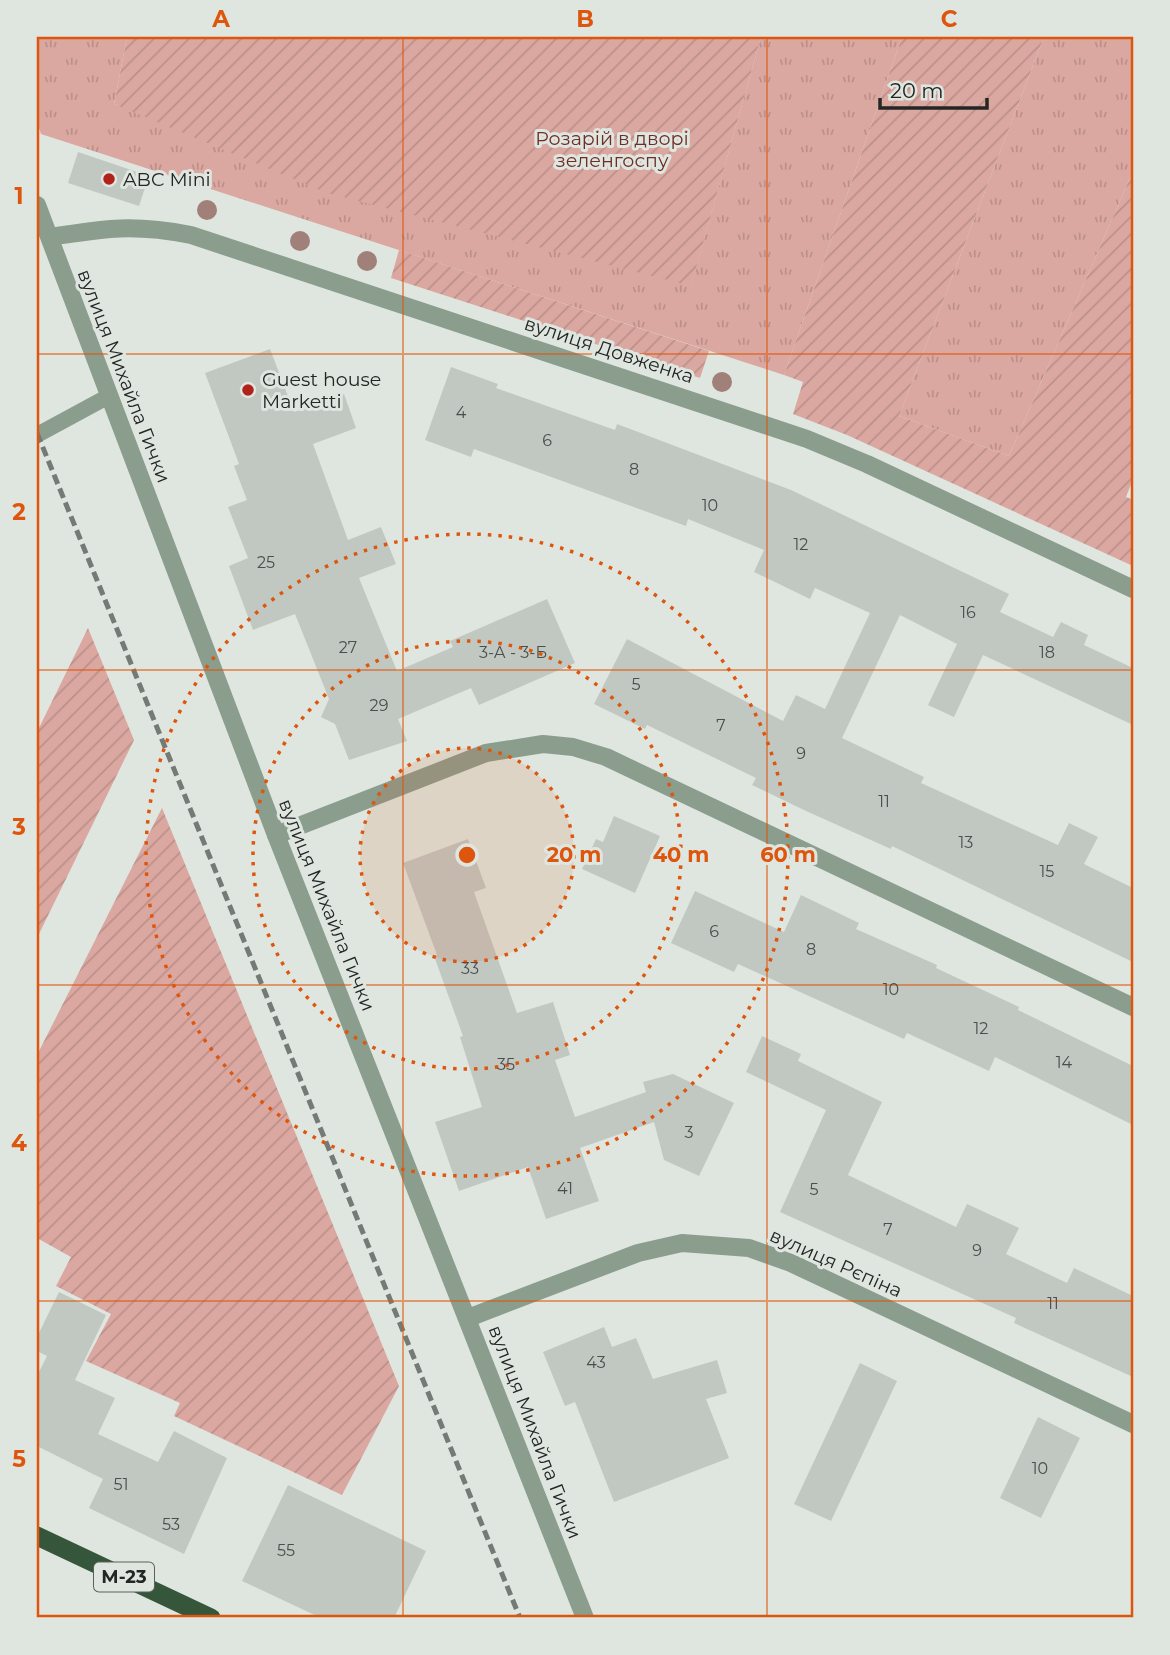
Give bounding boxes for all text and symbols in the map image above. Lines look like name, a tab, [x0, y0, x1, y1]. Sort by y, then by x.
text: A	[211, 5, 230, 33]
text: B	[576, 5, 594, 33]
text: C	[941, 5, 958, 33]
scale bar	[880, 66, 986, 110]
text: 20 m	[890, 78, 944, 103]
park label: Розарій в дворі зеленгоспу	[535, 127, 689, 172]
place label: ABC Mini	[123, 168, 211, 191]
marker: ABC Mini	[101, 171, 117, 187]
text: 1	[14, 182, 24, 210]
street label: вулиця Михайла Гички	[73, 266, 175, 486]
street label: вулиця Довженка	[521, 312, 697, 388]
place label: Guest house Marketti	[262, 368, 381, 413]
marker: Guest house Marketti	[240, 382, 256, 398]
house number: 4	[456, 403, 467, 422]
house number: 6	[542, 431, 552, 450]
house number: 8	[629, 460, 639, 479]
house number: 10	[702, 496, 718, 515]
text: 2	[12, 498, 26, 526]
house number: 12	[794, 535, 808, 554]
house number: 25	[257, 553, 275, 572]
house number: 16	[960, 603, 976, 622]
house number: 27	[339, 638, 357, 657]
house number: 3-А - 3-Б	[479, 643, 547, 662]
house number: 18	[1039, 643, 1055, 662]
house number: 5	[631, 675, 641, 694]
house number: 29	[370, 696, 388, 715]
house number: 7	[716, 716, 726, 735]
house number: 9	[796, 744, 806, 763]
house number: 11	[878, 792, 890, 811]
street label: вулиця Михайла Гички	[274, 796, 380, 1014]
text: 3	[11, 813, 26, 841]
house number: 13	[959, 833, 973, 852]
text: 20 m	[547, 842, 601, 867]
text: 40 m	[653, 842, 709, 867]
text: 60 m	[760, 842, 816, 867]
centre of rings	[455, 843, 479, 867]
house number: 15	[1040, 862, 1054, 881]
house number: 6	[709, 922, 719, 941]
house number: 8	[806, 940, 816, 959]
house number: 33	[461, 959, 479, 978]
house number: 10	[883, 980, 899, 999]
house number: 12	[974, 1019, 988, 1038]
house number: 14	[1056, 1053, 1073, 1072]
house number: 35	[497, 1055, 515, 1074]
house number: 3	[684, 1123, 694, 1142]
text: 4	[11, 1129, 27, 1157]
house number: 41	[557, 1179, 573, 1198]
house number: 5	[809, 1180, 819, 1199]
house number: 7	[883, 1220, 893, 1239]
street label: вулиця Рєпіна	[766, 1224, 906, 1302]
house number: 9	[972, 1241, 982, 1260]
house number: 11	[1047, 1294, 1059, 1313]
street label: вулиця Михайла Гички	[484, 1322, 586, 1542]
house number: 43	[586, 1353, 606, 1372]
text: 5	[12, 1445, 26, 1473]
house number: 10	[1032, 1459, 1048, 1478]
house number: 51	[114, 1475, 128, 1494]
house number: 53	[162, 1515, 180, 1534]
house number: 55	[277, 1541, 295, 1560]
road number: М-23	[94, 1562, 154, 1592]

